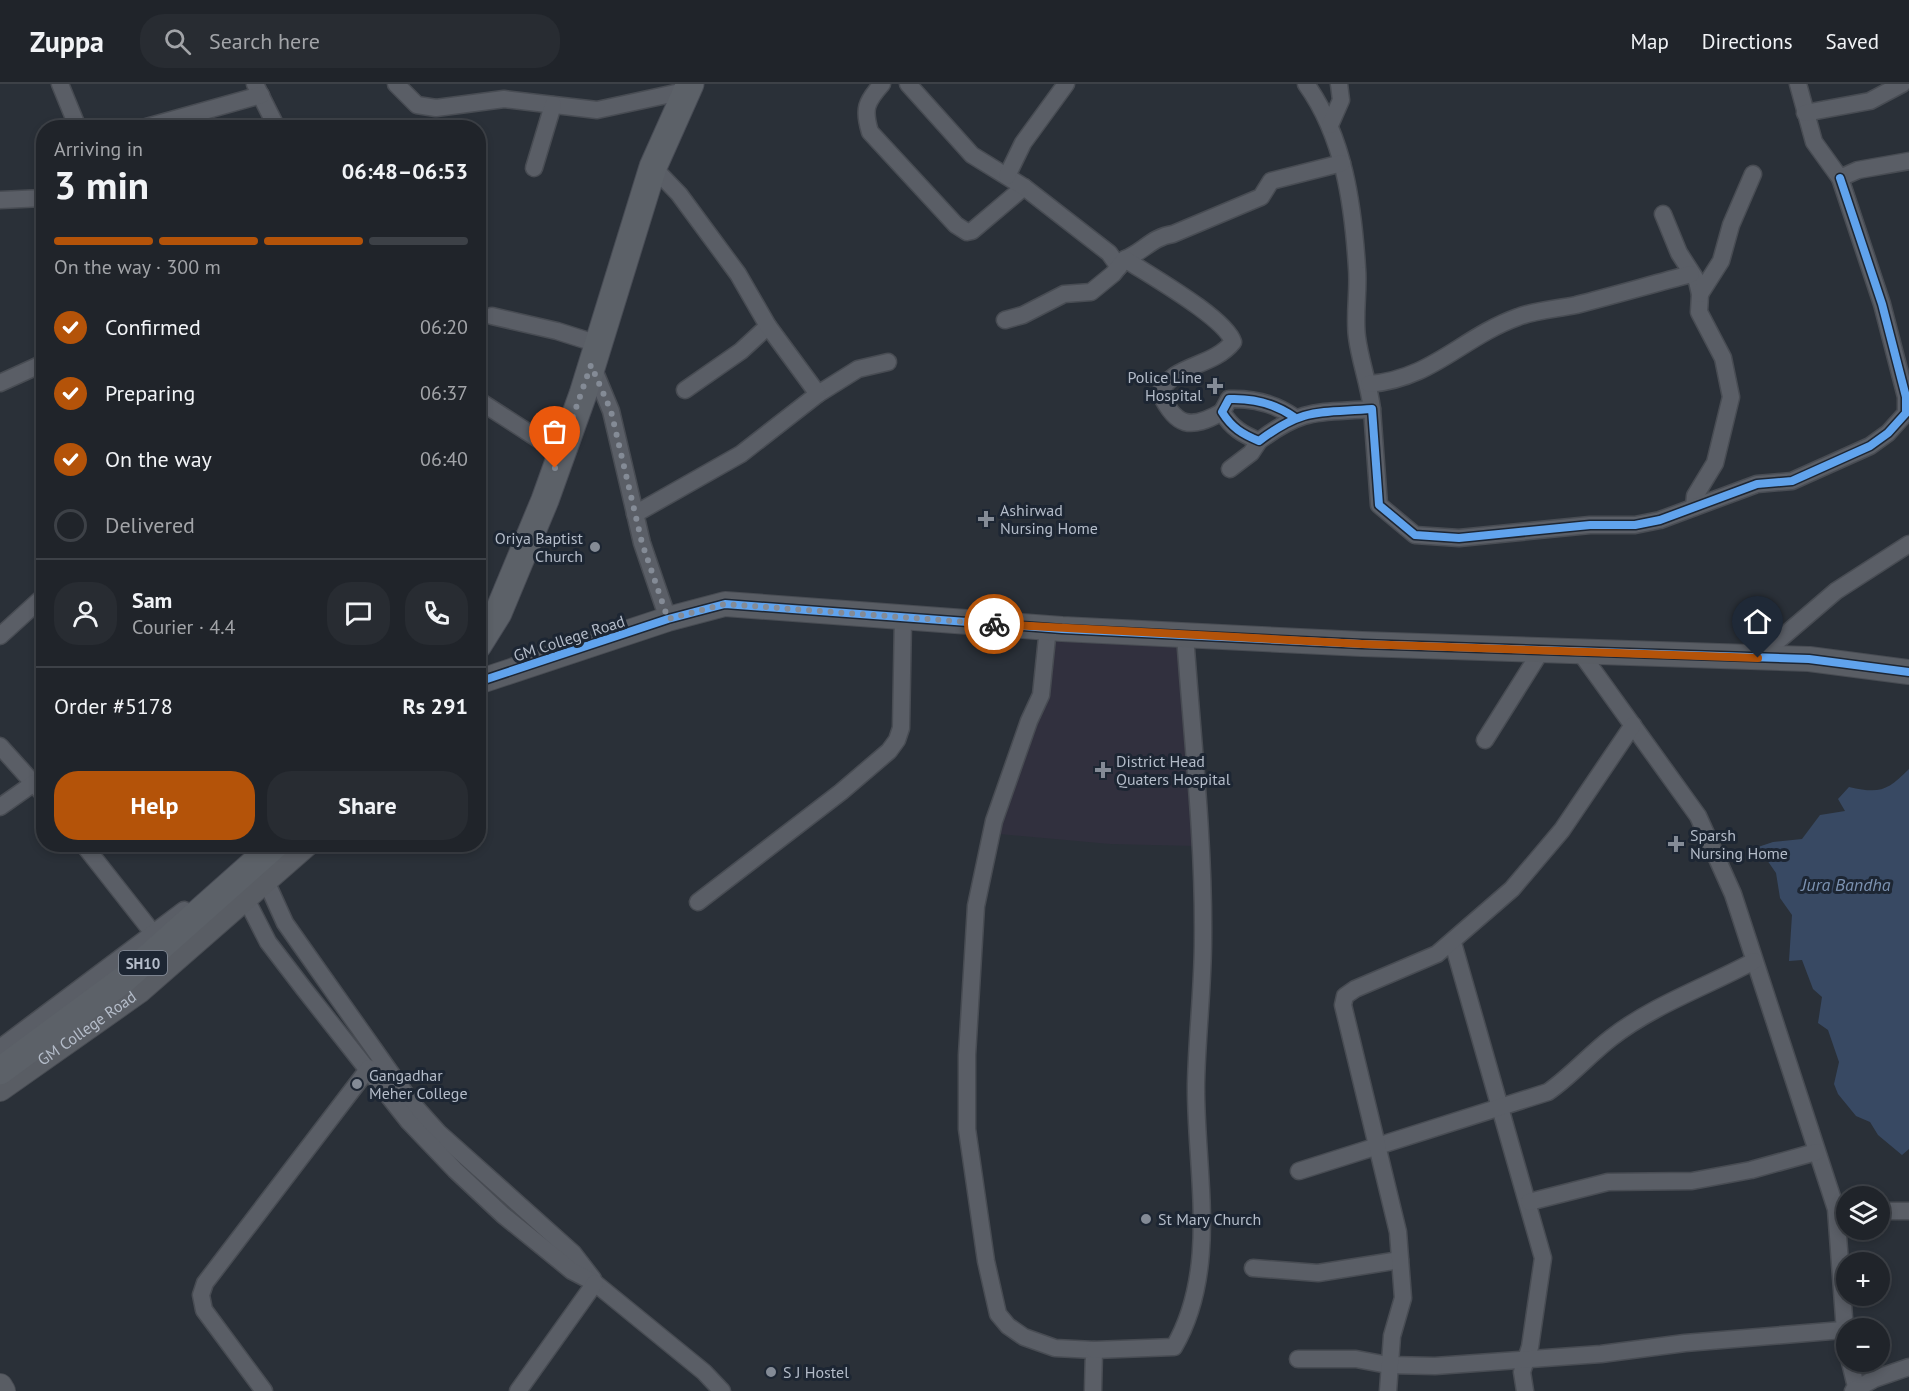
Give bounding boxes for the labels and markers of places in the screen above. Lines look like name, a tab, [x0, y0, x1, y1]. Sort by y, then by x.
place label: Police Line Hospital	[1127, 367, 1202, 405]
marker: Police Line Hospital	[1206, 377, 1224, 395]
pin	[529, 406, 580, 468]
place label: Ashirwad Nursing Home	[1000, 500, 1098, 538]
marker: Ashirwad Nursing Home	[977, 510, 995, 528]
place label: Oriya Baptist Church	[495, 528, 584, 566]
marker: Oriya Baptist Church	[588, 540, 602, 554]
pin	[1732, 596, 1783, 658]
place label: District Head Quaters Hospital	[1116, 751, 1231, 789]
marker: District Head Quaters Hospital	[1094, 761, 1112, 779]
place label: Sparsh Nursing Home	[1690, 825, 1788, 863]
marker: Sparsh Nursing Home	[1667, 835, 1685, 853]
place label: Gangadhar Meher College	[369, 1065, 468, 1103]
marker: Gangadhar Meher College	[350, 1077, 364, 1091]
place label: St Mary Church	[1158, 1209, 1261, 1229]
marker: St Mary Church	[1139, 1212, 1153, 1226]
place label: S J Hostel	[783, 1362, 849, 1382]
marker: S J Hostel	[764, 1365, 778, 1379]

